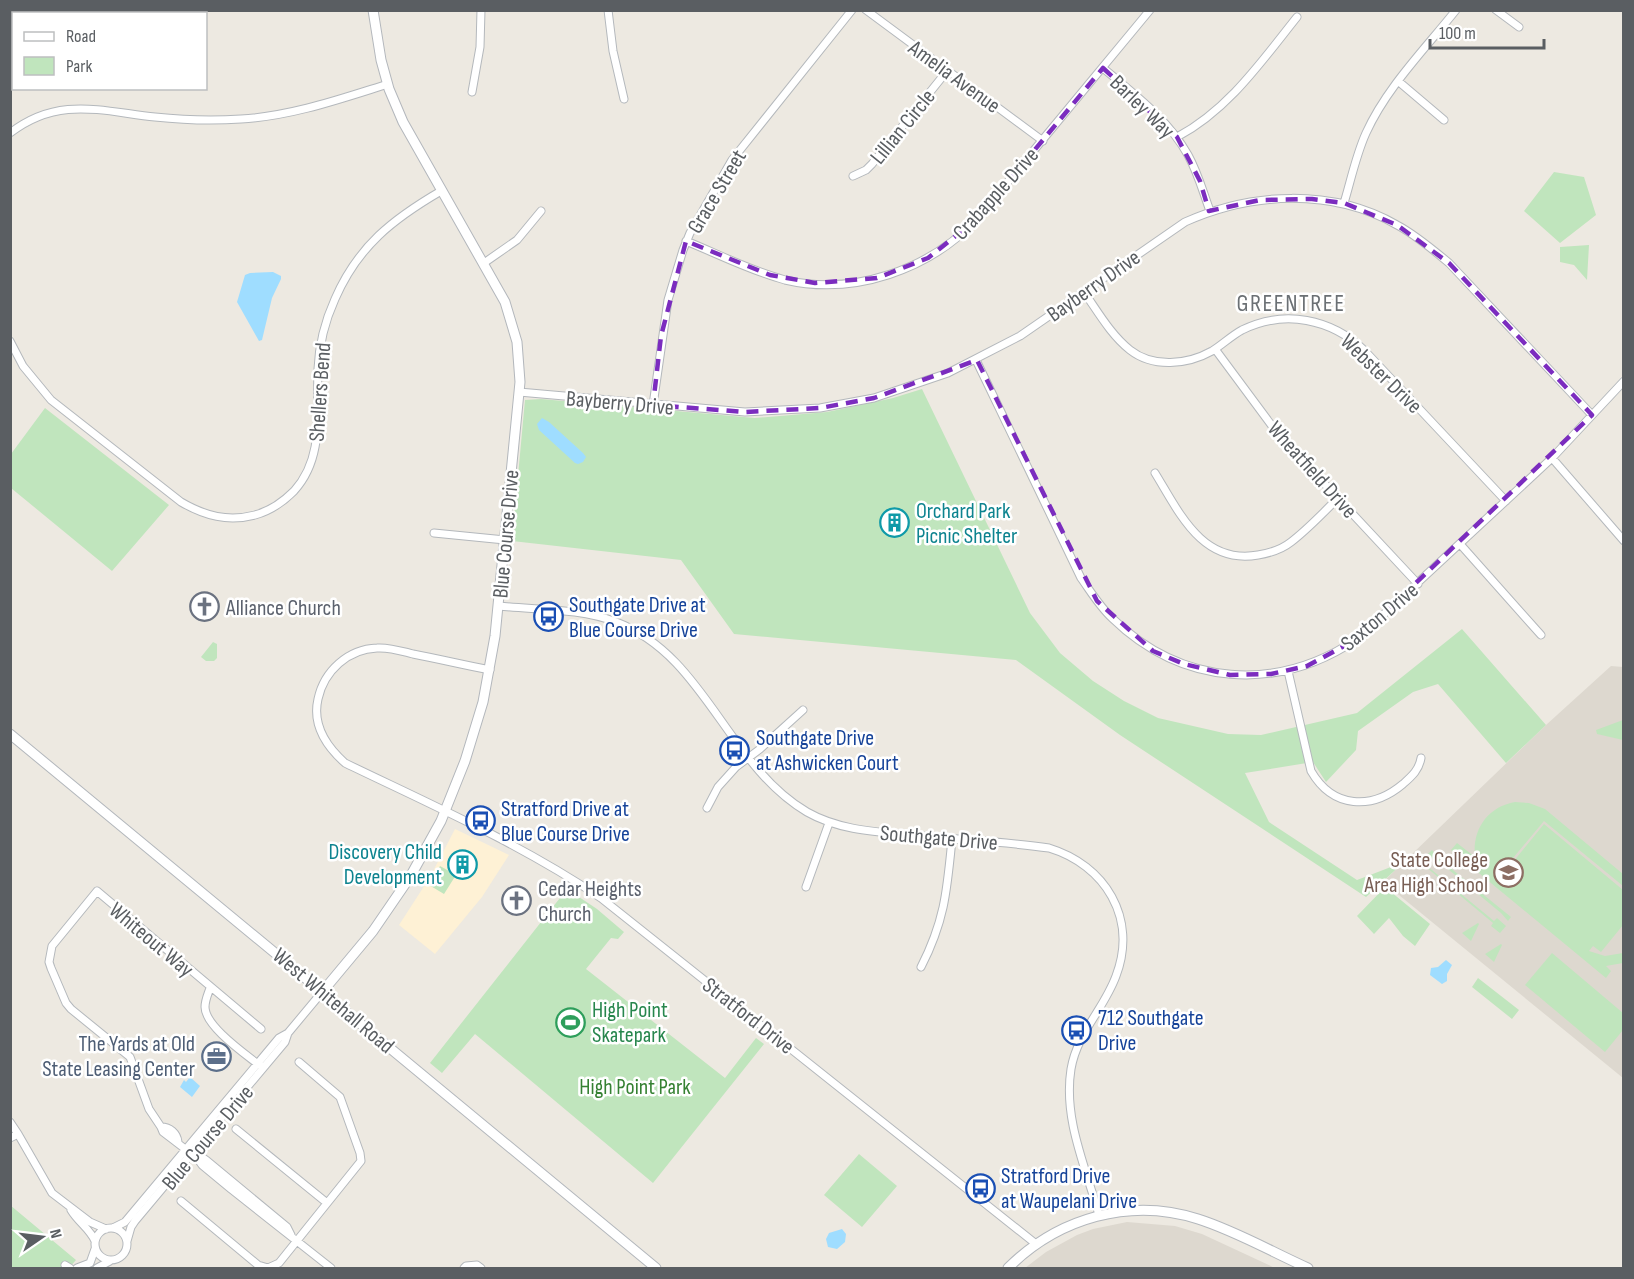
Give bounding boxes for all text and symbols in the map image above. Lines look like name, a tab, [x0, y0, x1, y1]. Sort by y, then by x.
legend	[12, 12, 207, 90]
scale bar	[1430, 12, 1544, 50]
text: 100 m	[1439, 23, 1476, 44]
text: Road	[66, 26, 96, 47]
street label: Amelia Avenue	[902, 34, 1005, 120]
text: Park	[66, 56, 92, 77]
street label: Barley Way	[1104, 70, 1180, 145]
street label: Lillian Circle	[865, 84, 942, 170]
street label: Crabapple Drive	[947, 142, 1045, 246]
street label: Grace Street	[682, 145, 753, 239]
street label: Bayberry Drive	[1042, 244, 1146, 328]
district label: GREENTREE	[1236, 289, 1346, 318]
street label: Webster Drive	[1334, 328, 1428, 420]
street label: Shellers Bend	[304, 342, 337, 443]
street label: Bayberry Drive	[565, 385, 675, 422]
street label: Wheatfield Drive	[1261, 416, 1363, 524]
street label: Blue Course Drive	[487, 469, 526, 599]
place label: Orchard Park Picnic Shelter	[916, 498, 1017, 550]
building icon: Orchard Park Picnic Shelter	[879, 507, 911, 539]
street label: Saxton Drive	[1336, 577, 1424, 657]
church icon: Alliance Church	[189, 591, 221, 623]
place label: Southgate Drive at Blue Course Drive	[569, 592, 706, 644]
place label: Alliance Church	[225, 595, 341, 622]
bus stop icon: Southgate Drive at Blue Course Drive	[532, 601, 564, 633]
place label: Southgate Drive at Ashwicken Court	[756, 725, 899, 777]
bus stop icon: Southgate Drive at Ashwicken Court	[719, 734, 751, 766]
place label: Stratford Drive at Blue Course Drive	[501, 796, 630, 848]
bus stop icon: Stratford Drive at Blue Course Drive	[464, 805, 496, 837]
street label: Southgate Drive	[879, 820, 999, 857]
place label: Discovery Child Development	[328, 839, 442, 891]
place label: State College Area High School	[1363, 847, 1488, 899]
building icon: Discovery Child Development	[447, 848, 479, 880]
school or university icon: State College Area High School	[1493, 856, 1525, 888]
place label: Cedar Heights Church	[538, 876, 642, 928]
church icon: Cedar Heights Church	[501, 885, 533, 917]
street label: Whiteout Way	[103, 897, 199, 984]
street label: West Whitehall Road	[267, 942, 399, 1060]
street label: Stratford Drive	[697, 972, 799, 1060]
place label: High Point Skatepark	[592, 997, 668, 1049]
place label: 712 Southgate Drive	[1098, 1005, 1204, 1057]
sports icon: High Point Skatepark	[555, 1006, 587, 1038]
bus stop icon: 712 Southgate Drive	[1061, 1014, 1093, 1046]
place label: The Yards at Old State Leasing Center	[42, 1031, 195, 1083]
office icon: The Yards at Old State Leasing Center	[200, 1040, 232, 1072]
park label: High Point Park	[579, 1074, 691, 1101]
street label: Blue Course Drive	[156, 1080, 260, 1196]
place label: Stratford Drive at Waupelani Drive	[1001, 1163, 1137, 1215]
bus stop icon: Stratford Drive at Waupelani Drive	[964, 1172, 996, 1204]
north arrow	[12, 1207, 72, 1267]
text: N	[45, 1227, 65, 1240]

